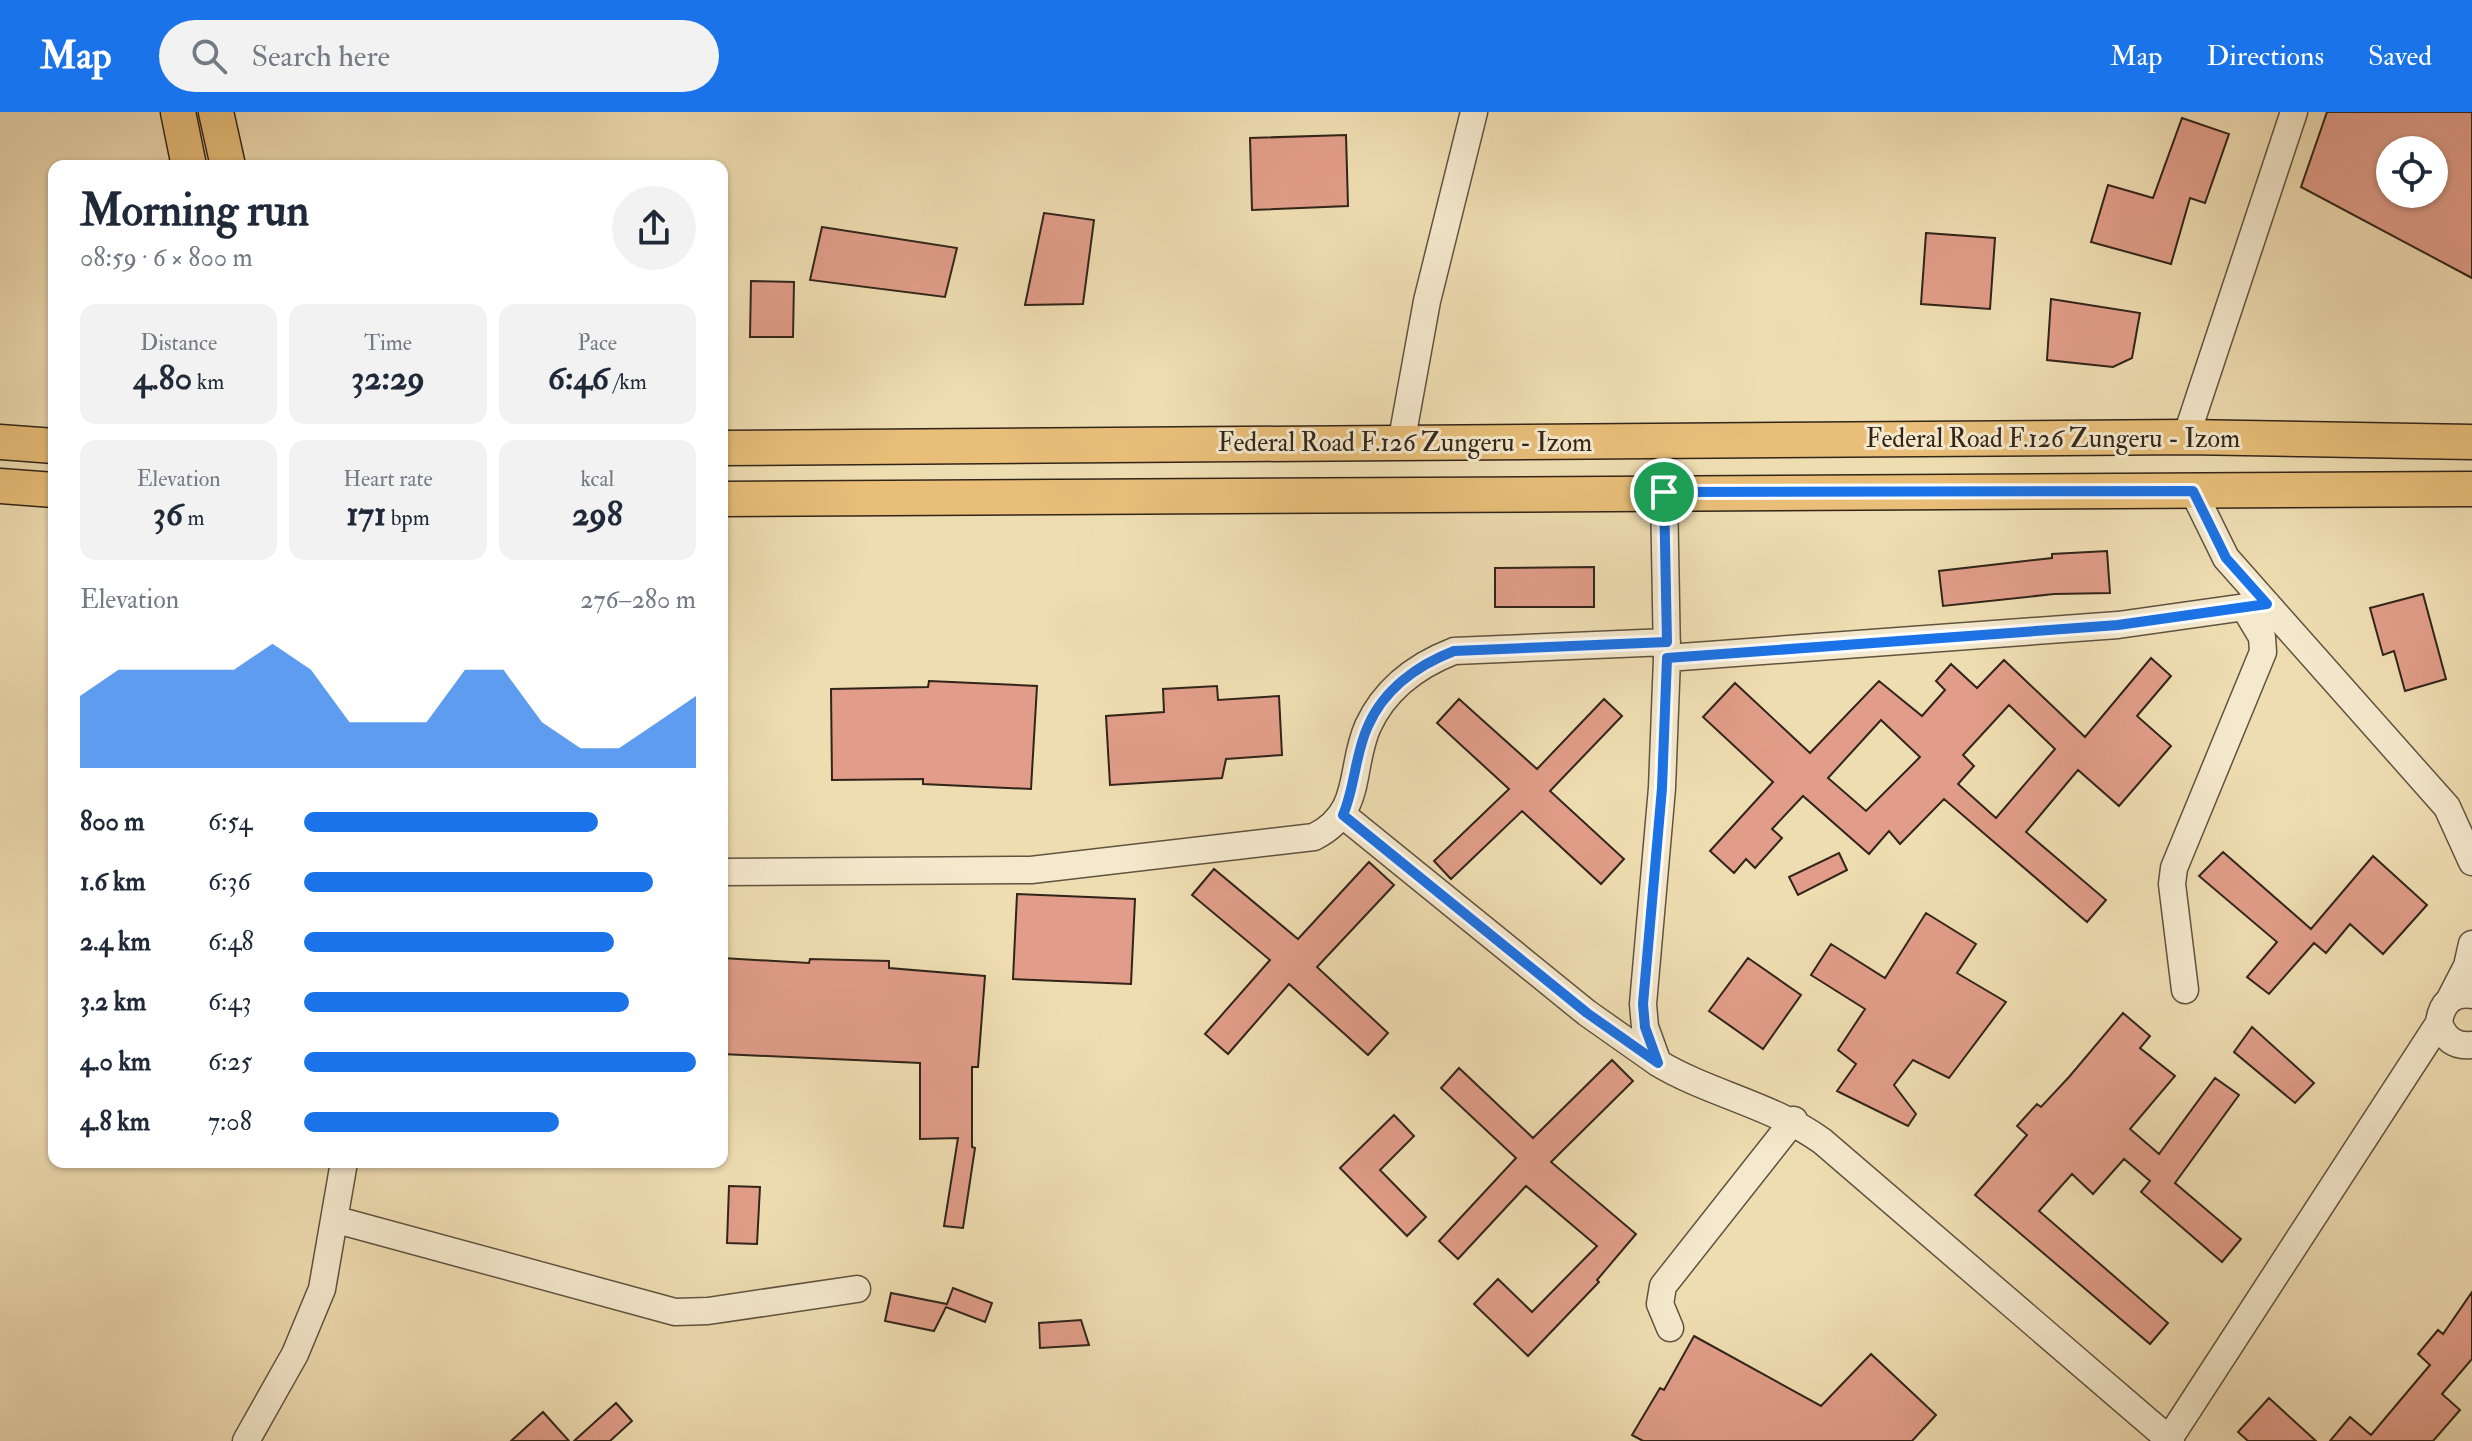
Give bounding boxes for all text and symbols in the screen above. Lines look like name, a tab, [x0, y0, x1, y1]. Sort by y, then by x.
search box	[159, 20, 719, 92]
text: Map	[40, 32, 111, 80]
icon: search	[187, 34, 231, 78]
text: Search here	[251, 38, 390, 75]
text: Map	[2110, 39, 2163, 74]
text: Directions	[2207, 39, 2324, 74]
text: Saved	[2368, 39, 2432, 74]
map controls	[2376, 136, 2448, 208]
button: locate	[2376, 136, 2448, 208]
text: Morning run	[80, 184, 309, 239]
button: share	[612, 186, 696, 270]
text: 08:59 · 6 × 800 m	[80, 242, 253, 274]
text: Distance	[140, 329, 217, 357]
text: Time	[364, 329, 412, 357]
text: Pace	[578, 329, 617, 357]
text: 4.80	[133, 357, 192, 400]
text: 32:29	[351, 357, 425, 400]
text: 6:46	[548, 357, 609, 400]
text: km	[192, 368, 224, 396]
text: /km	[609, 368, 647, 396]
street label: Federal Road F.126 Zungeru - Izom	[1866, 423, 2240, 455]
street label: Federal Road F.126 Zungeru - Izom	[1218, 427, 1592, 459]
pin	[1630, 458, 1698, 526]
text: Elevation	[137, 465, 221, 493]
text: Heart rate	[343, 465, 433, 493]
text: kcal	[580, 465, 614, 493]
icon: arrive	[1642, 470, 1686, 514]
text: 36	[153, 493, 183, 536]
text: 171	[346, 493, 386, 536]
text: 298	[572, 493, 623, 536]
text: m	[183, 504, 205, 532]
text: bpm	[386, 504, 430, 532]
text: Elevation	[80, 584, 179, 616]
text: 276–280 m	[580, 584, 696, 616]
text: 800 m	[80, 806, 145, 838]
text: 6:54	[208, 806, 252, 838]
text: 1.6 km	[80, 866, 145, 898]
text: 6:36	[208, 866, 251, 898]
text: 2.4 km	[80, 926, 151, 958]
text: 6:48	[208, 926, 254, 958]
text: 3.2 km	[80, 986, 146, 1018]
text: 6:43	[208, 986, 252, 1018]
text: 4.0 km	[80, 1046, 151, 1078]
text: 6:25	[208, 1046, 252, 1078]
text: 4.8 km	[80, 1106, 150, 1138]
text: 7:08	[208, 1106, 252, 1138]

